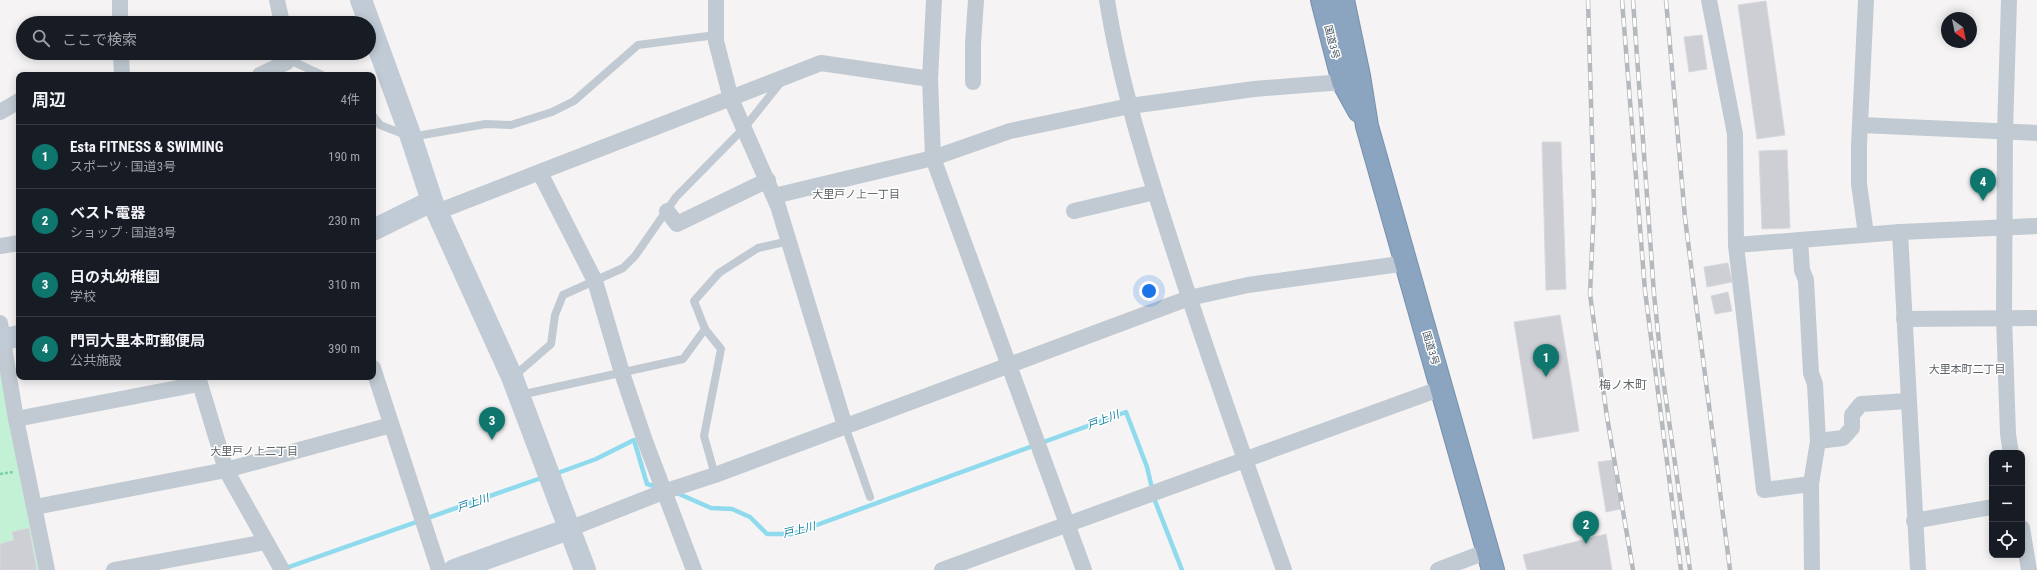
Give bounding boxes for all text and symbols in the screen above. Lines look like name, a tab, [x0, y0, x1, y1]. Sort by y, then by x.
north arrow	[1941, 12, 1977, 48]
search box	[16, 16, 376, 60]
street label: 国道3号	[1322, 24, 1342, 60]
icon: search	[30, 27, 52, 49]
text: ここで検索	[62, 31, 137, 49]
text: 周辺	[32, 90, 66, 110]
text: 4件	[341, 92, 360, 107]
text: Esta FITNESS & SWIMING	[70, 138, 224, 156]
text: 1	[42, 149, 48, 164]
text: 190 m	[328, 149, 360, 164]
text: スポーツ · 国道3号	[70, 159, 176, 174]
pin: 4	[1970, 168, 1996, 201]
district label: 大里戸ノ上一丁目	[812, 188, 900, 201]
text: ベスト電器	[70, 204, 145, 222]
text: 2	[42, 213, 48, 228]
text: 230 m	[328, 213, 360, 228]
text: ショップ · 国道3号	[70, 225, 177, 240]
text: 日の丸幼稚園	[70, 268, 160, 286]
text: 3	[42, 277, 48, 292]
text: 310 m	[328, 277, 360, 292]
your location	[1139, 281, 1159, 301]
text: 学校	[70, 289, 96, 304]
street label: 国道3号	[1421, 330, 1441, 366]
text: 門司大里本町郵便局	[70, 332, 205, 350]
text: 4	[42, 341, 48, 356]
text: 390 m	[328, 341, 360, 356]
pin: 1	[1533, 344, 1559, 377]
text: 公共施設	[70, 353, 122, 368]
district label: 大里本町二丁目	[1929, 363, 2006, 376]
district label: 梅ノ木町	[1599, 378, 1647, 392]
pin: 3	[479, 407, 505, 440]
water label: 戸上川	[1085, 408, 1122, 432]
district label: 大里戸ノ上二丁目	[210, 445, 298, 458]
map controls	[1989, 450, 2025, 558]
button: +	[1989, 450, 2025, 486]
button: −	[1989, 486, 2025, 522]
water label: 戸上川	[455, 491, 492, 515]
pin: 2	[1573, 511, 1599, 544]
water label: 戸上川	[781, 519, 818, 540]
button: locate	[1989, 522, 2025, 558]

